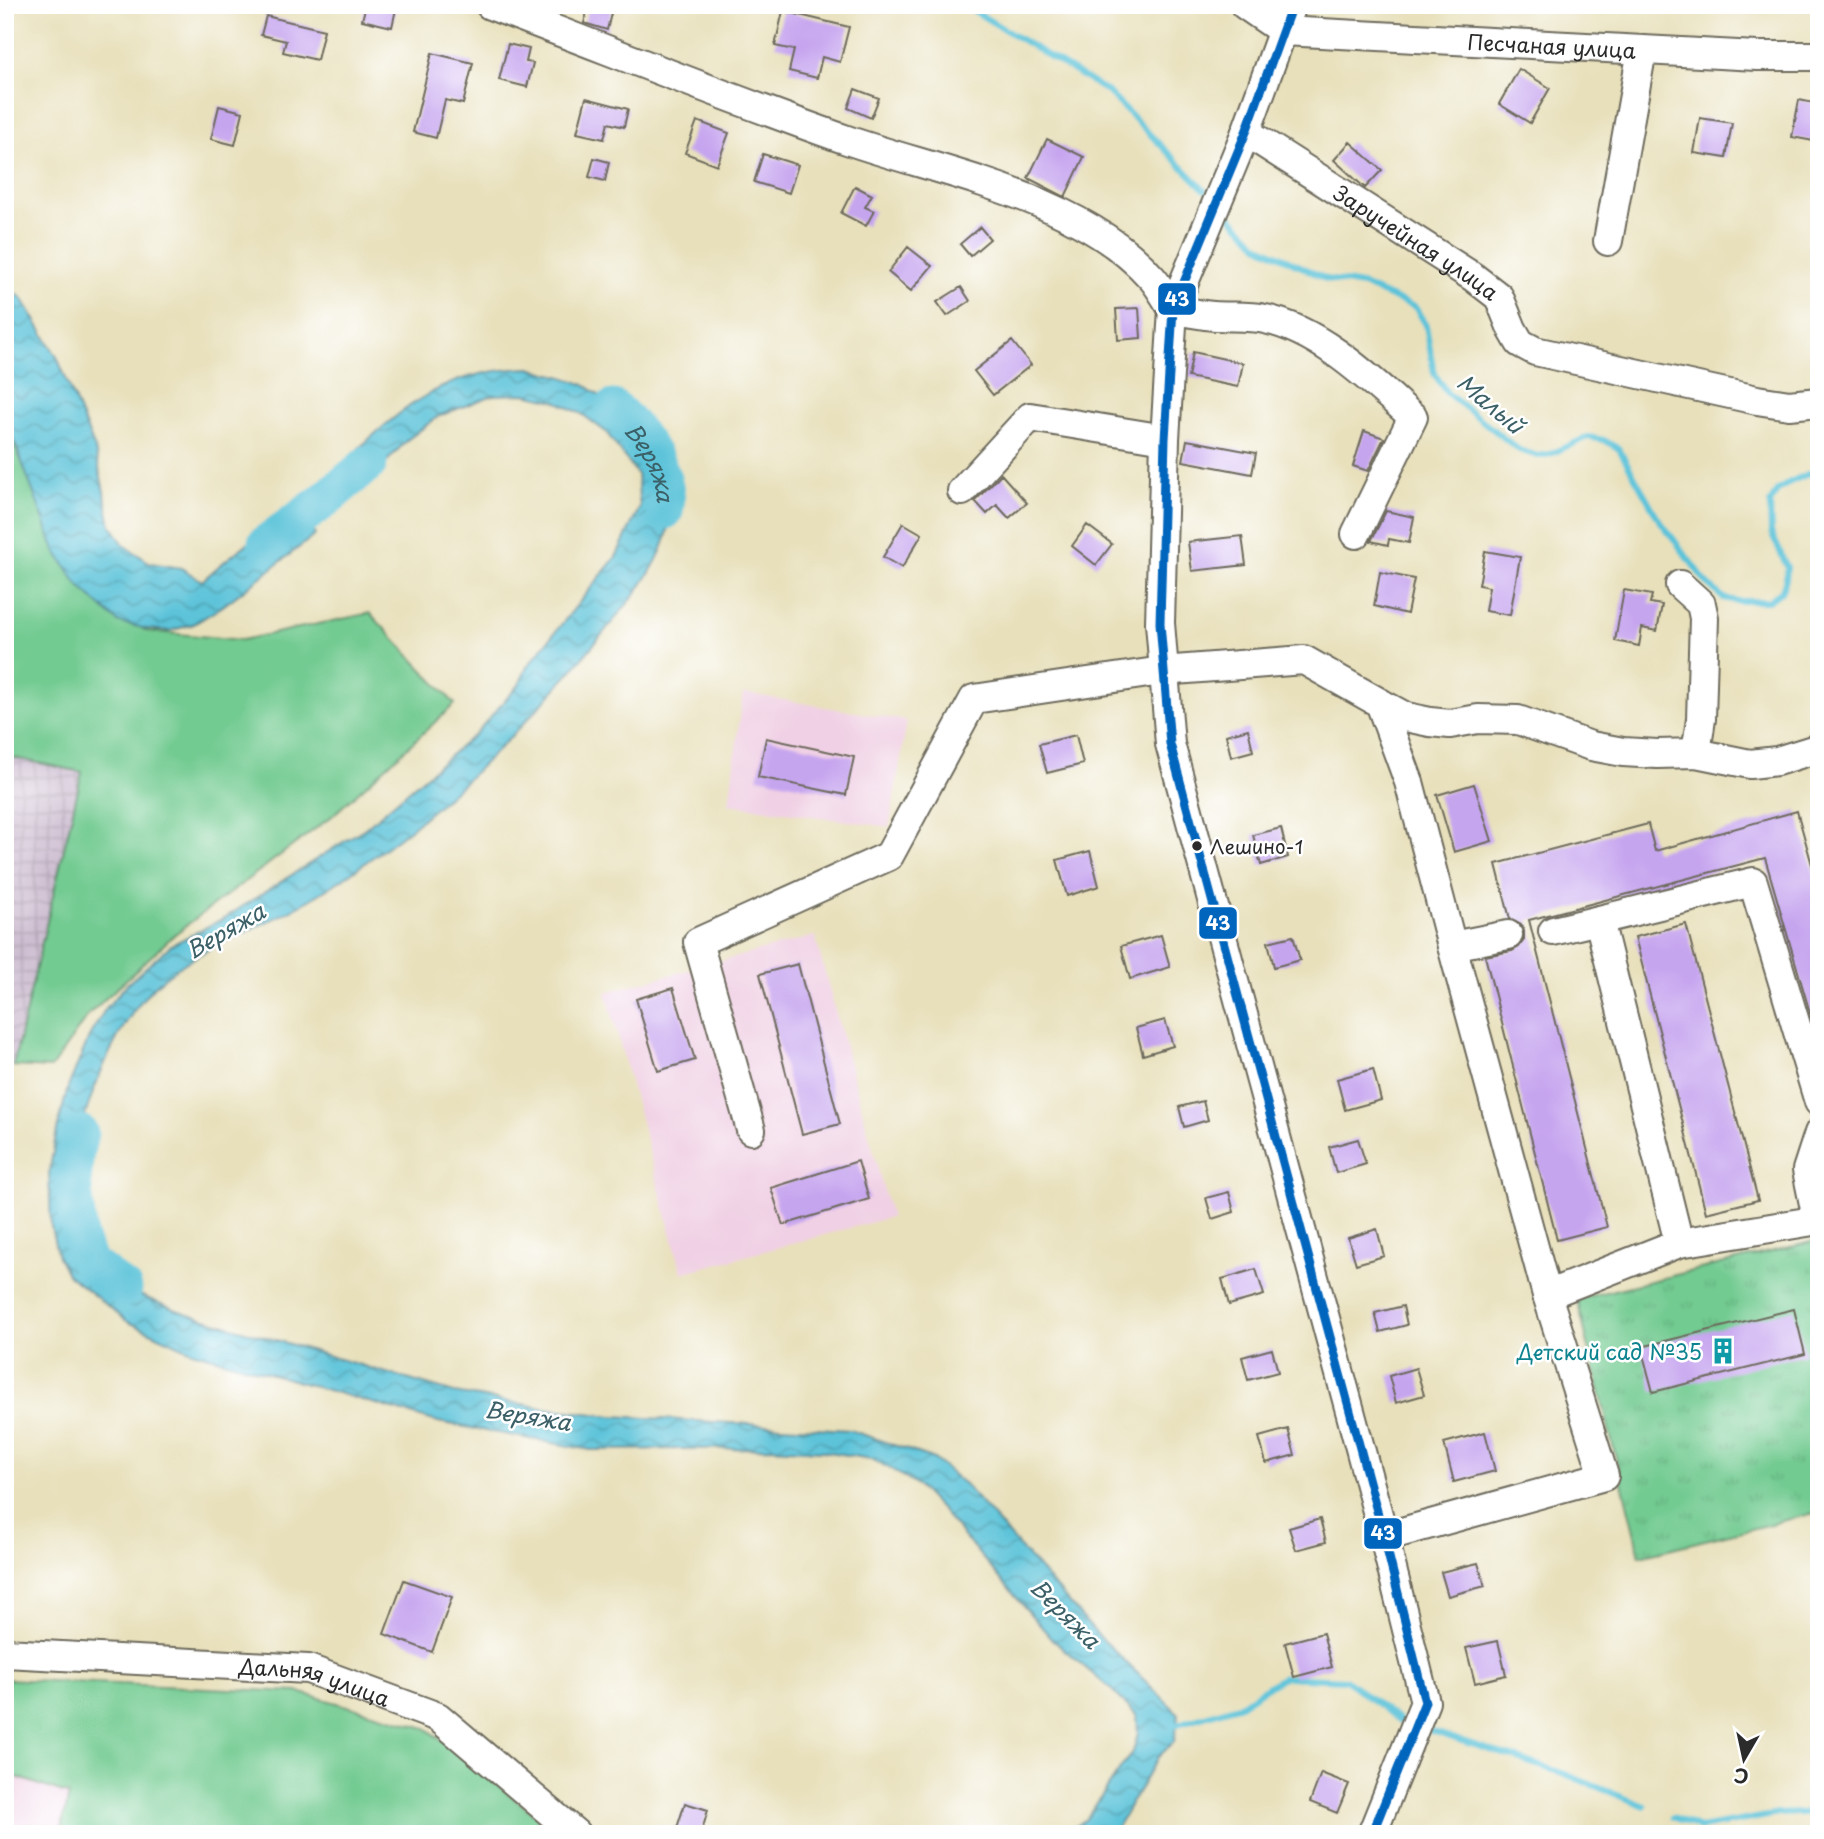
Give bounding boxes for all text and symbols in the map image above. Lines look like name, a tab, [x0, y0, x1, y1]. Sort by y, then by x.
street label: Песчаная улица	[1467, 25, 1637, 66]
street label: Заручейная улица	[1328, 176, 1506, 308]
line badge: 43	[1157, 282, 1197, 316]
text: 43	[1164, 284, 1190, 312]
water label: Малый	[1450, 364, 1534, 443]
water label: Веряжа	[617, 414, 684, 505]
place label: Лешино-1	[1210, 832, 1303, 860]
marker: Лешино-1	[1190, 839, 1204, 853]
water label: Веряжа	[179, 893, 272, 967]
line badge: 43	[1198, 906, 1238, 940]
text: 43	[1205, 908, 1231, 936]
place label: Детский сад №35	[1516, 1335, 1702, 1367]
building icon: Детский сад №35	[1708, 1336, 1738, 1366]
water label: Веряжа	[482, 1391, 574, 1439]
line badge: 43	[1363, 1517, 1403, 1550]
text: 43	[1370, 1518, 1396, 1546]
water label: Веряжа	[1023, 1570, 1110, 1657]
street label: Дальняя улица	[237, 1649, 395, 1714]
north arrow	[1708, 1724, 1778, 1794]
text: С	[1732, 1762, 1750, 1792]

